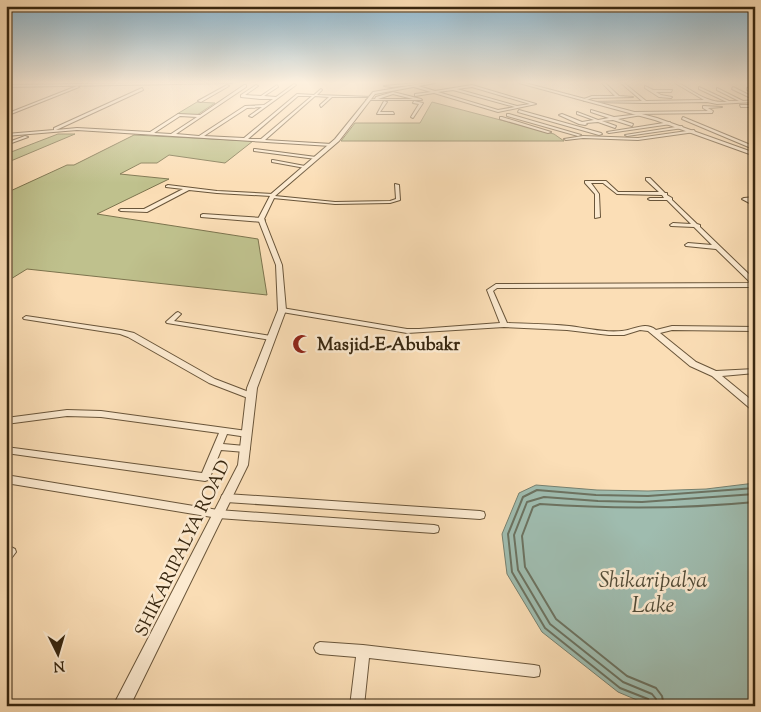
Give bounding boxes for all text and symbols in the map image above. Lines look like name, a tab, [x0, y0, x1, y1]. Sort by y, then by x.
mosque icon: Masjid-E-Abubakr	[291, 333, 313, 355]
place label: Masjid-E-Abubakr	[317, 333, 460, 359]
street label: SHIKARIPALYA ROAD	[130, 456, 238, 642]
water label: Shikaripalya Lake	[599, 566, 707, 623]
north arrow	[32, 630, 82, 680]
text: N	[53, 655, 65, 675]

